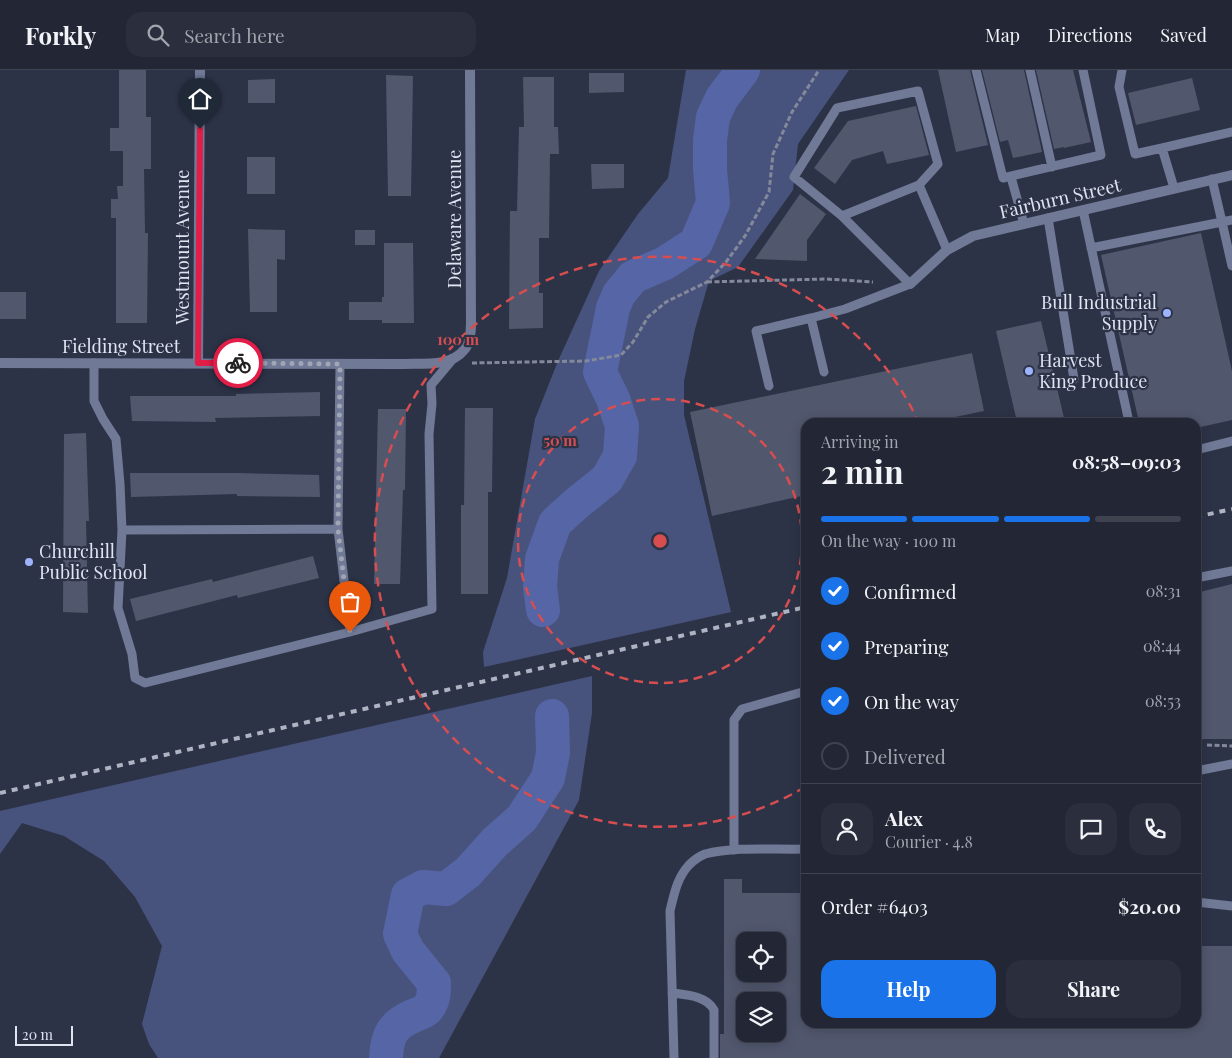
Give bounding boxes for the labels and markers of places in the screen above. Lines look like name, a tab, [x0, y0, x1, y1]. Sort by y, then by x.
pin	[179, 78, 221, 129]
place label: Bull Industrial Supply	[1041, 290, 1157, 335]
marker: Bull Industrial Supply	[1161, 307, 1173, 319]
place label: Harvest King Produce	[1039, 348, 1147, 393]
marker: Harvest King Produce	[1023, 365, 1035, 377]
centre of rings	[651, 532, 669, 550]
place label: Churchill Public School	[39, 539, 147, 584]
marker: Churchill Public School	[23, 556, 35, 568]
pin	[329, 581, 371, 632]

